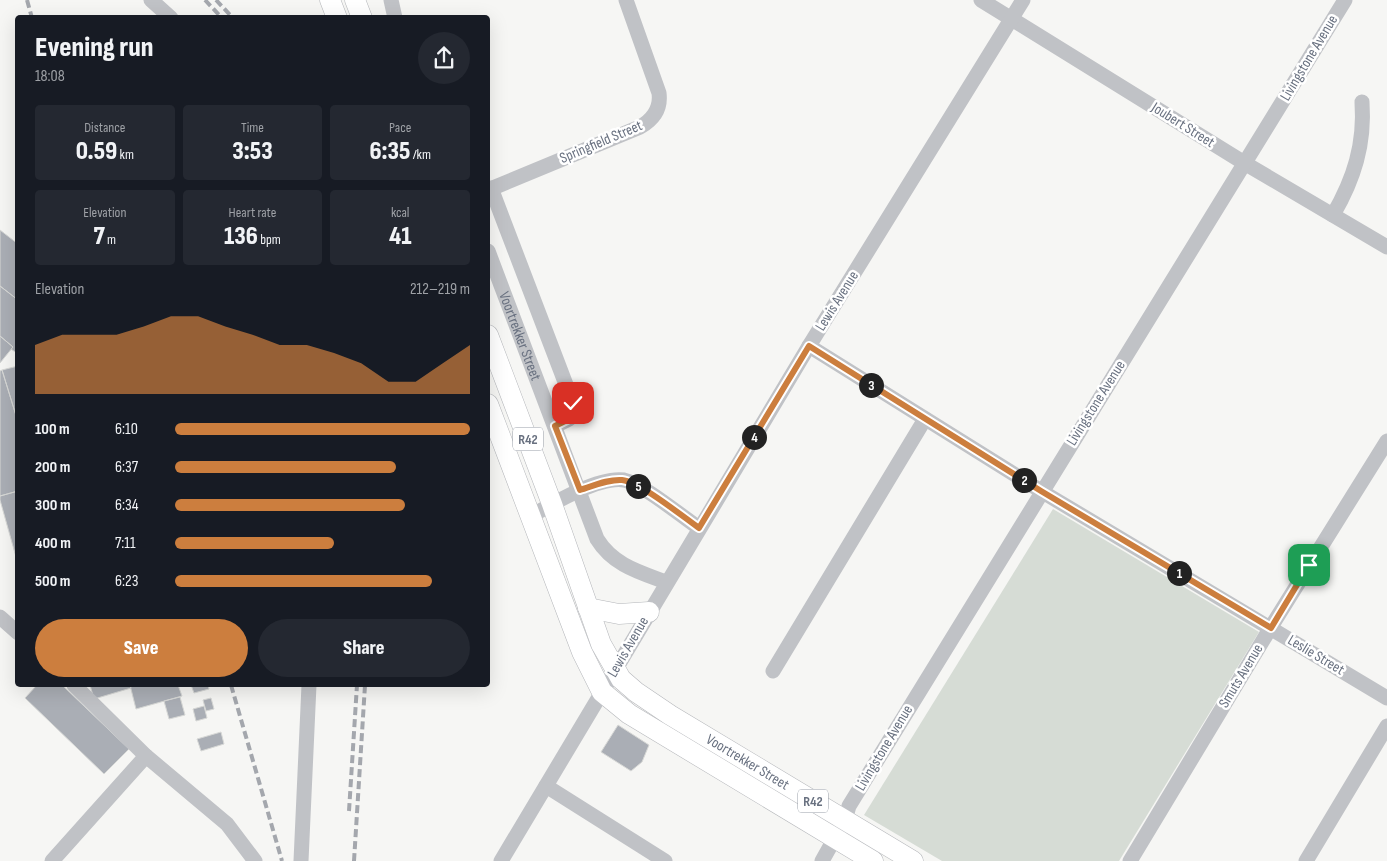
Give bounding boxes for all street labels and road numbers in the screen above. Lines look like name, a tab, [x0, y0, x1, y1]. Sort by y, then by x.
street label: Livingstone Avenue	[1276, 12, 1342, 104]
street label: Joubert Street	[1147, 98, 1218, 152]
street label: Springfield Street	[557, 116, 646, 168]
street label: Lewis Avenue	[811, 268, 863, 334]
street label: Voortrekker Street	[495, 289, 546, 384]
street label: Livingstone Avenue	[1062, 357, 1130, 449]
road number: R42	[513, 428, 543, 450]
street label: Lewis Avenue	[603, 613, 653, 681]
street label: Leslie Street	[1284, 631, 1348, 680]
street label: Smuts Avenue	[1215, 641, 1267, 711]
street label: Livingstone Avenue	[851, 702, 917, 794]
street label: Voortrekker Street	[703, 729, 793, 794]
road number: R42	[798, 789, 828, 812]

